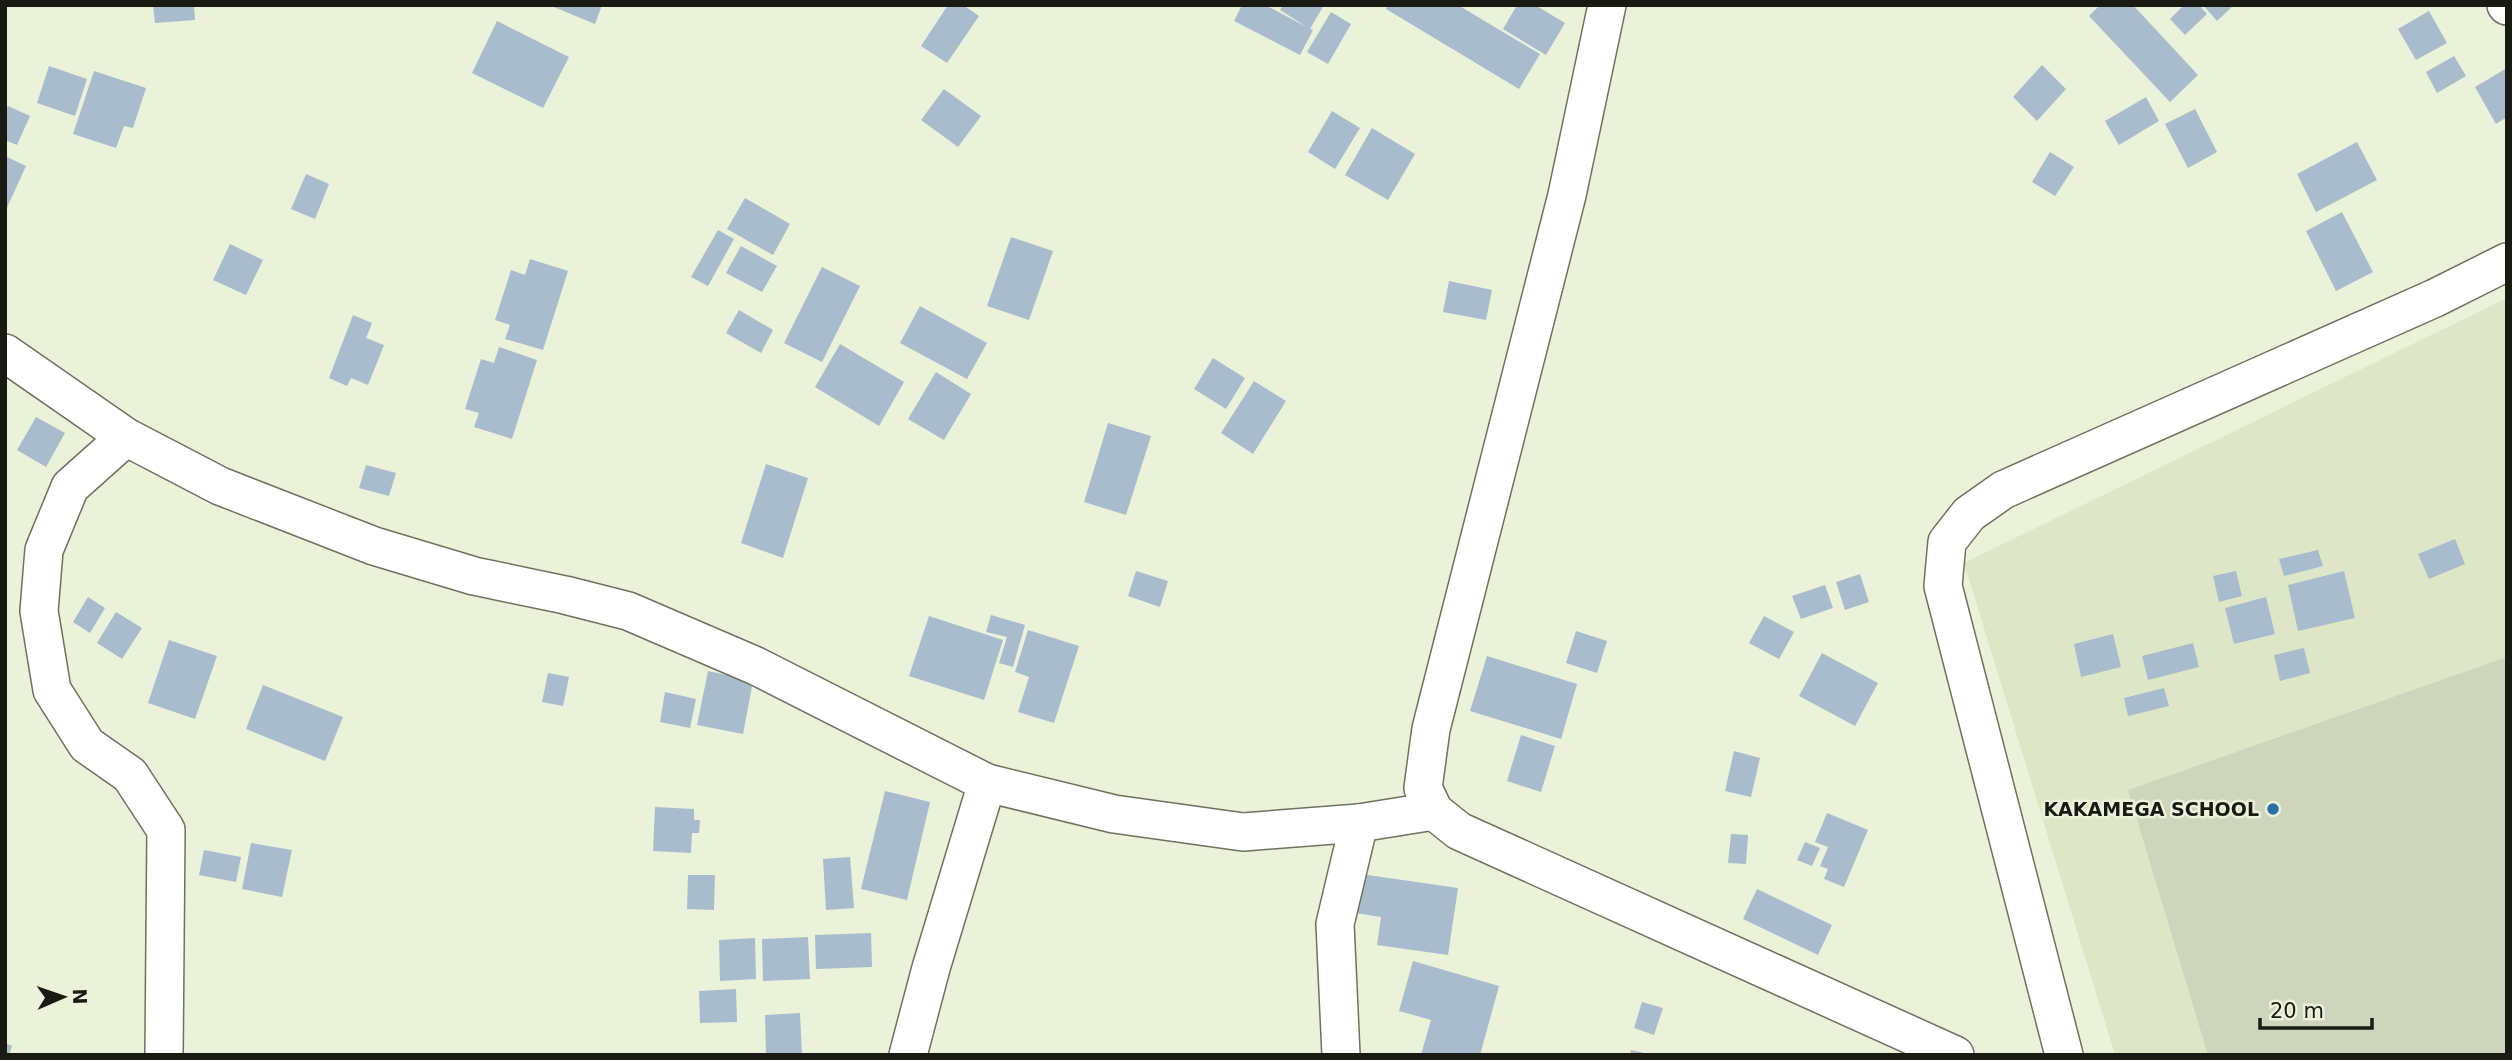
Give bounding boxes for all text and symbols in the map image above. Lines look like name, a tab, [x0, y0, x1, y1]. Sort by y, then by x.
place label: KAKAMEGA SCHOOL	[2043, 798, 2259, 820]
marker: KAKAMEGA SCHOOL	[2265, 801, 2281, 817]
north arrow	[28, 962, 98, 1032]
scale bar	[2260, 986, 2372, 1030]
text: N	[69, 988, 91, 1005]
text: 20 m	[2270, 999, 2324, 1023]

